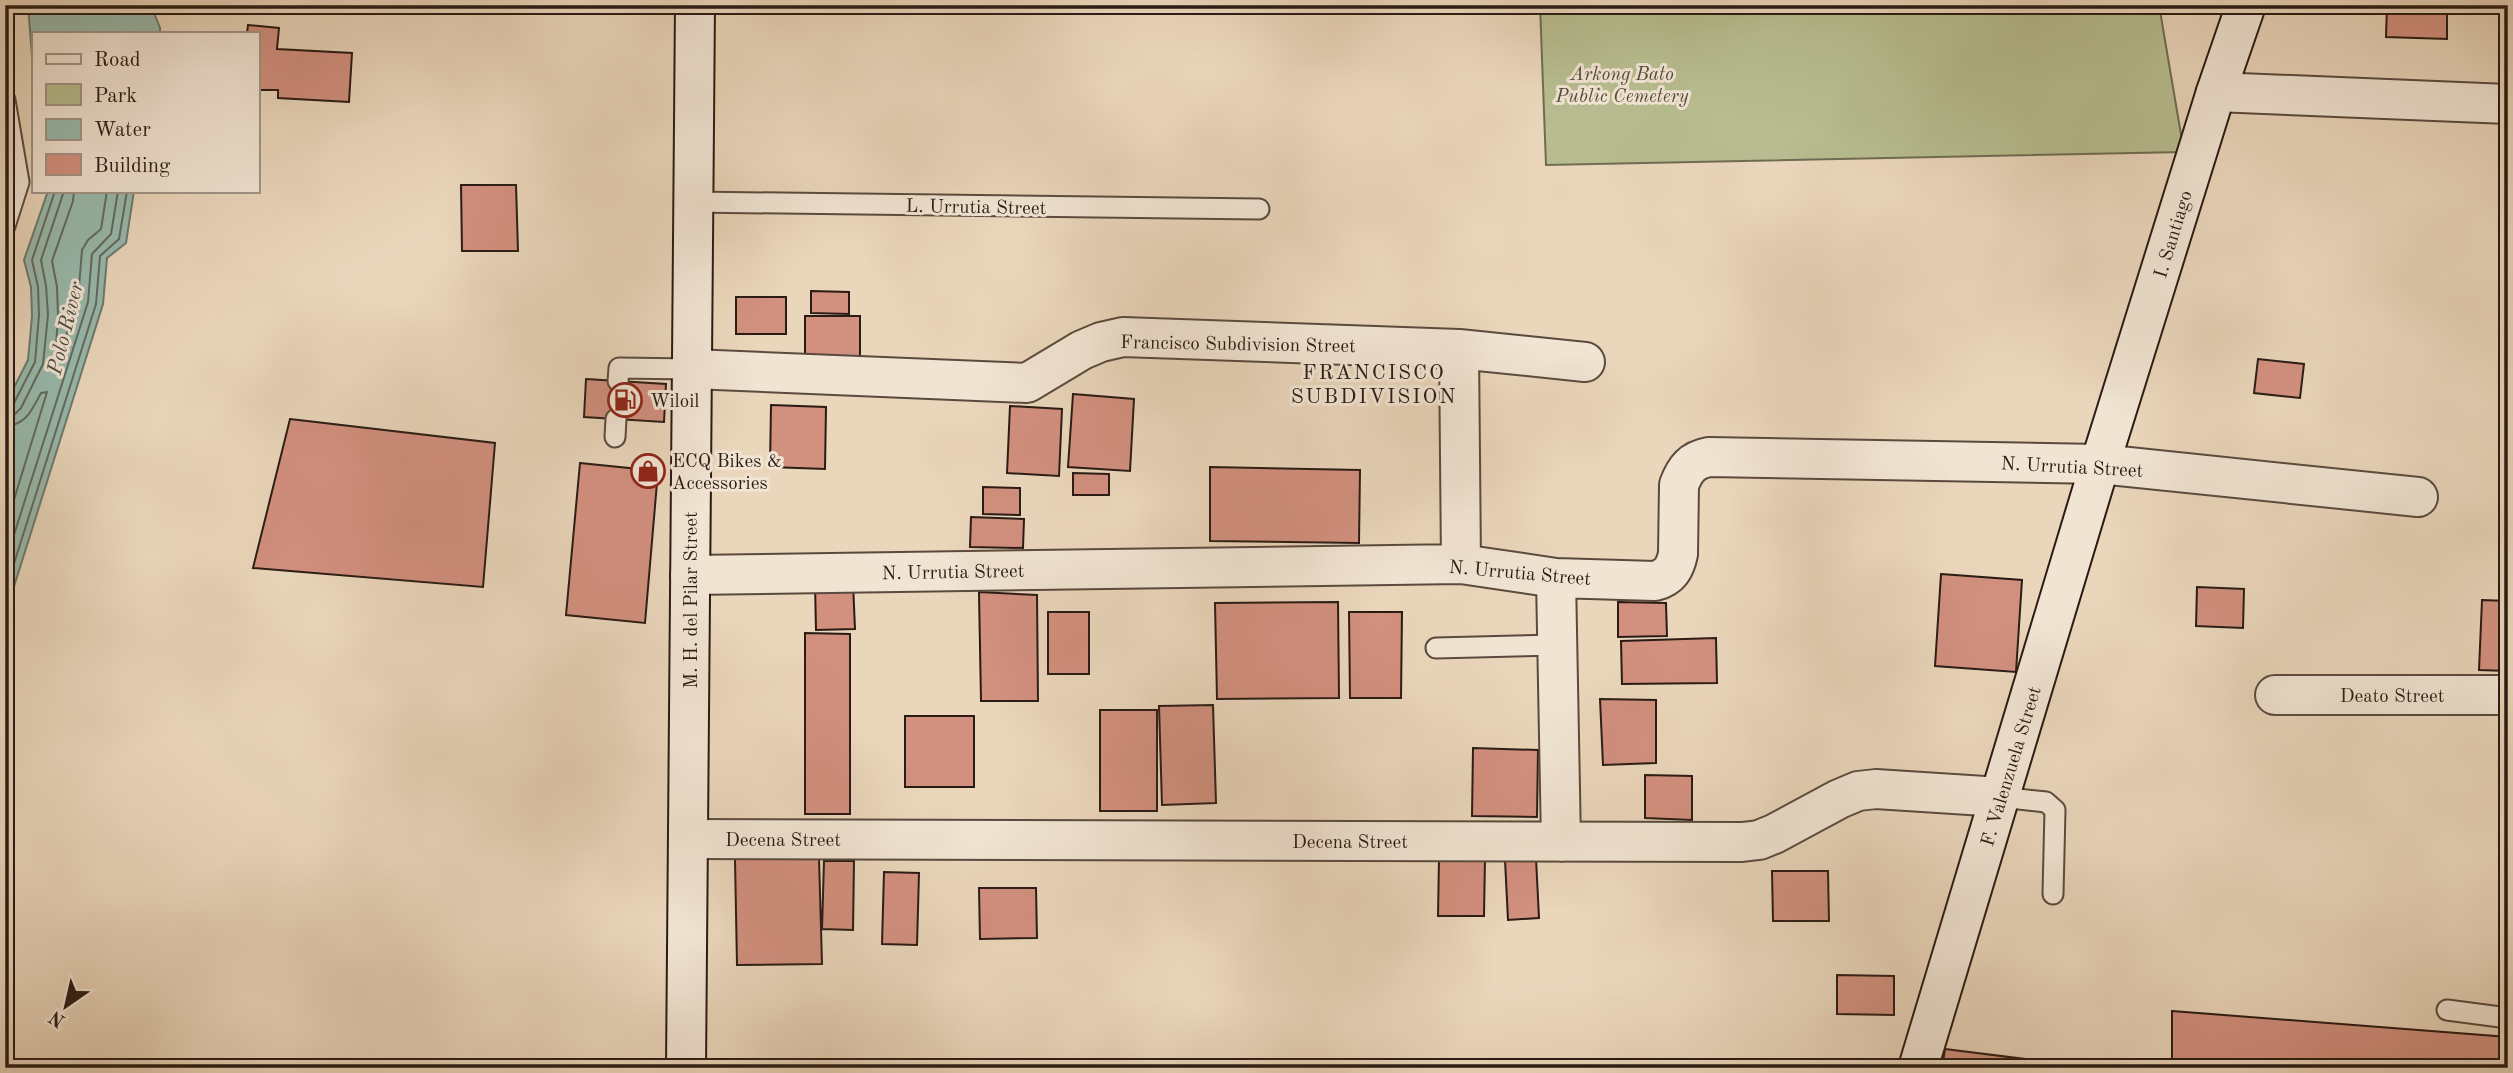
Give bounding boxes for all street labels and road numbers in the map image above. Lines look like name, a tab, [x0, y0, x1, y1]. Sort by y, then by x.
street label: I. Santiago	[2152, 189, 2197, 281]
street label: L. Urrutia Street	[905, 198, 1046, 219]
street label: Francisco Subdivision Street	[1120, 334, 1356, 357]
street label: N. Urrutia Street	[2000, 455, 2144, 482]
street label: M. H. del Pilar Street	[683, 511, 702, 689]
street label: N. Urrutia Street	[1448, 559, 1592, 590]
street label: N. Urrutia Street	[882, 563, 1025, 584]
street label: F. Valenzuela Street	[1979, 684, 2046, 849]
street label: Deato Street	[2340, 688, 2444, 707]
street label: Decena Street	[725, 832, 841, 851]
street label: Decena Street	[1292, 834, 1408, 853]

